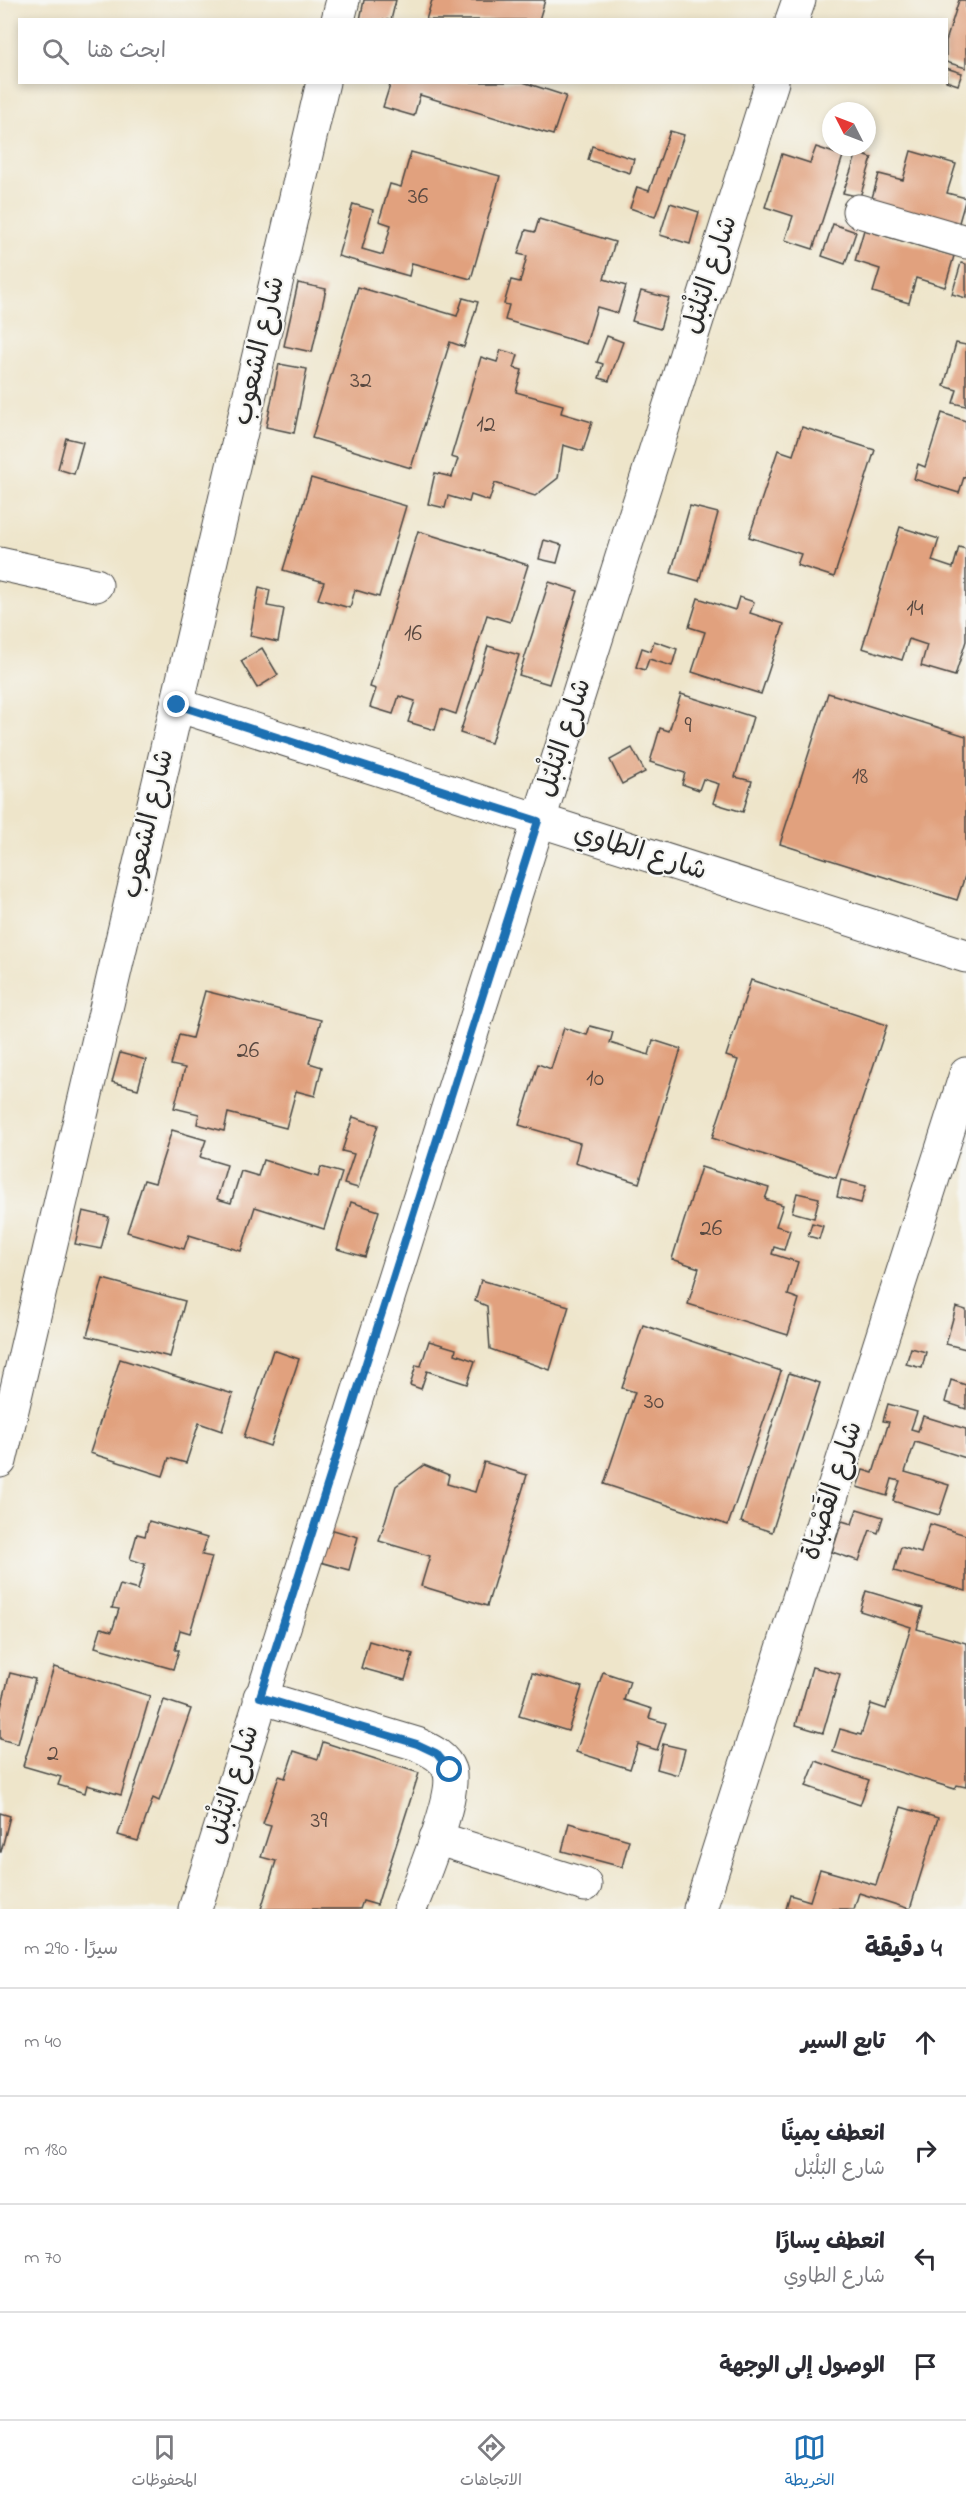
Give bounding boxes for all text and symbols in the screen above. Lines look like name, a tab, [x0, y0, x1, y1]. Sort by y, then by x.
search box	[18, 18, 948, 84]
icon: search	[39, 35, 72, 68]
text: ابحث هنا	[87, 36, 166, 68]
north arrow	[822, 102, 876, 156]
house number: 36	[408, 180, 429, 215]
street label: شارع البُلْبُل	[672, 210, 749, 339]
street label: شارع الشعوب	[224, 273, 296, 429]
house number: 32	[350, 364, 372, 399]
house number: 12	[476, 408, 496, 443]
house number: 14	[906, 592, 924, 627]
house number: 16	[404, 617, 423, 652]
street label: شارع البُلْبُل	[526, 673, 603, 802]
route end	[163, 691, 189, 717]
house number: 9	[684, 709, 692, 744]
street label: شارع الشعوب	[113, 746, 185, 902]
house number: 18	[852, 760, 868, 795]
street label: شارع الطاوي	[569, 814, 711, 892]
house number: 26	[237, 1034, 260, 1069]
house number: 10	[586, 1062, 604, 1097]
house number: 26	[700, 1212, 723, 1247]
house number: 30	[644, 1385, 664, 1420]
street label: شارع القَصْبَاة	[792, 1416, 874, 1566]
street label: شارع البُلْبُل	[196, 1720, 271, 1849]
house number: 2	[47, 1737, 59, 1772]
route start	[436, 1756, 462, 1782]
house number: 39	[310, 1804, 328, 1839]
text: 4 دقيقة	[865, 1931, 942, 1969]
text: سيرًا · 290 m	[24, 1935, 118, 1964]
icon: ahead	[909, 2026, 942, 2059]
text: تابع السير	[801, 2027, 885, 2059]
text: 40 m	[24, 2028, 61, 2057]
text: انعطف يمينًا	[781, 2119, 885, 2151]
icon: right	[909, 2134, 942, 2167]
text: 180 m	[24, 2136, 67, 2165]
text: شارع البُلْبُل	[794, 2155, 885, 2184]
text: انعطف يسارًا	[776, 2227, 885, 2259]
icon: left	[909, 2242, 942, 2275]
text: 70 m	[24, 2244, 61, 2273]
text: شارع الطاوي	[783, 2263, 885, 2292]
icon: arrive	[909, 2350, 942, 2383]
text: الوصول إلى الوجهة	[719, 2351, 885, 2383]
tab: المحفوظات	[131, 2431, 197, 2494]
tab: الاتجاهات	[460, 2431, 522, 2494]
tab: الخريطة	[785, 2431, 835, 2494]

